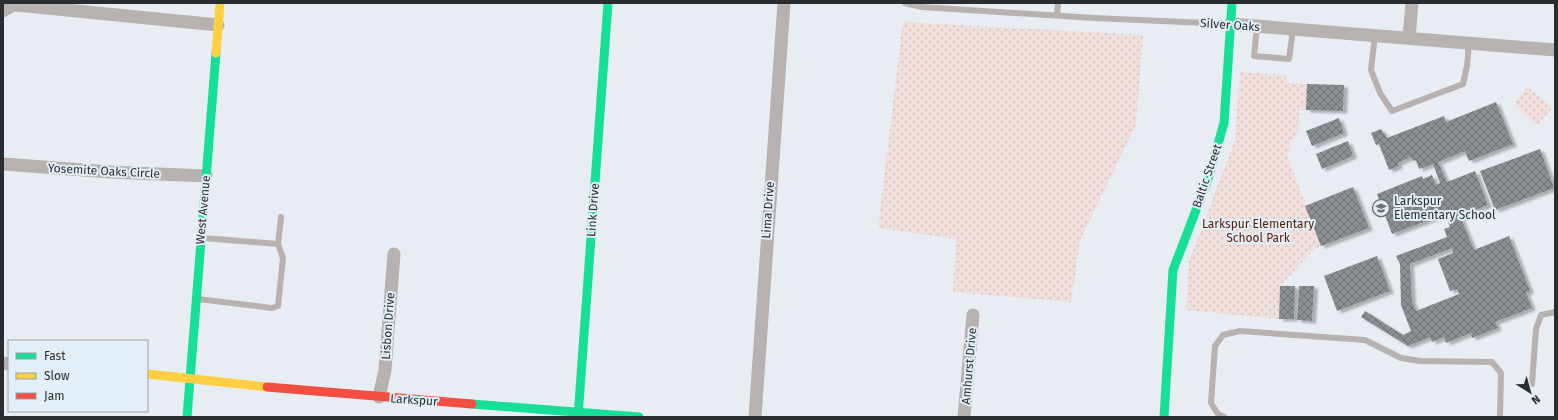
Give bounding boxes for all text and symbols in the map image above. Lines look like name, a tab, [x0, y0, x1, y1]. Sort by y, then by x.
street label: Silver Oaks	[1200, 16, 1261, 34]
street label: Baltic Street	[1190, 142, 1225, 210]
street label: Yosemite Oaks Circle	[48, 161, 160, 181]
street label: West Avenue	[193, 175, 213, 245]
street label: Lima Drive	[759, 181, 777, 239]
street label: Link Drive	[584, 183, 602, 237]
place label: Larkspur Elementary School	[1394, 194, 1496, 222]
school or university icon: Larkspur Elementary School	[1371, 198, 1391, 218]
park label: Larkspur Elementary School Park	[1202, 217, 1314, 245]
street label: Lisbon Drive	[379, 292, 397, 360]
street label: Amhurst Drive	[959, 327, 979, 405]
legend	[8, 340, 148, 412]
text: Fast	[44, 349, 66, 363]
text: Slow	[44, 369, 70, 383]
north arrow	[1510, 372, 1550, 412]
text: Jam	[44, 389, 64, 403]
street label: Larkspur	[390, 391, 439, 409]
text: N	[1529, 392, 1543, 407]

